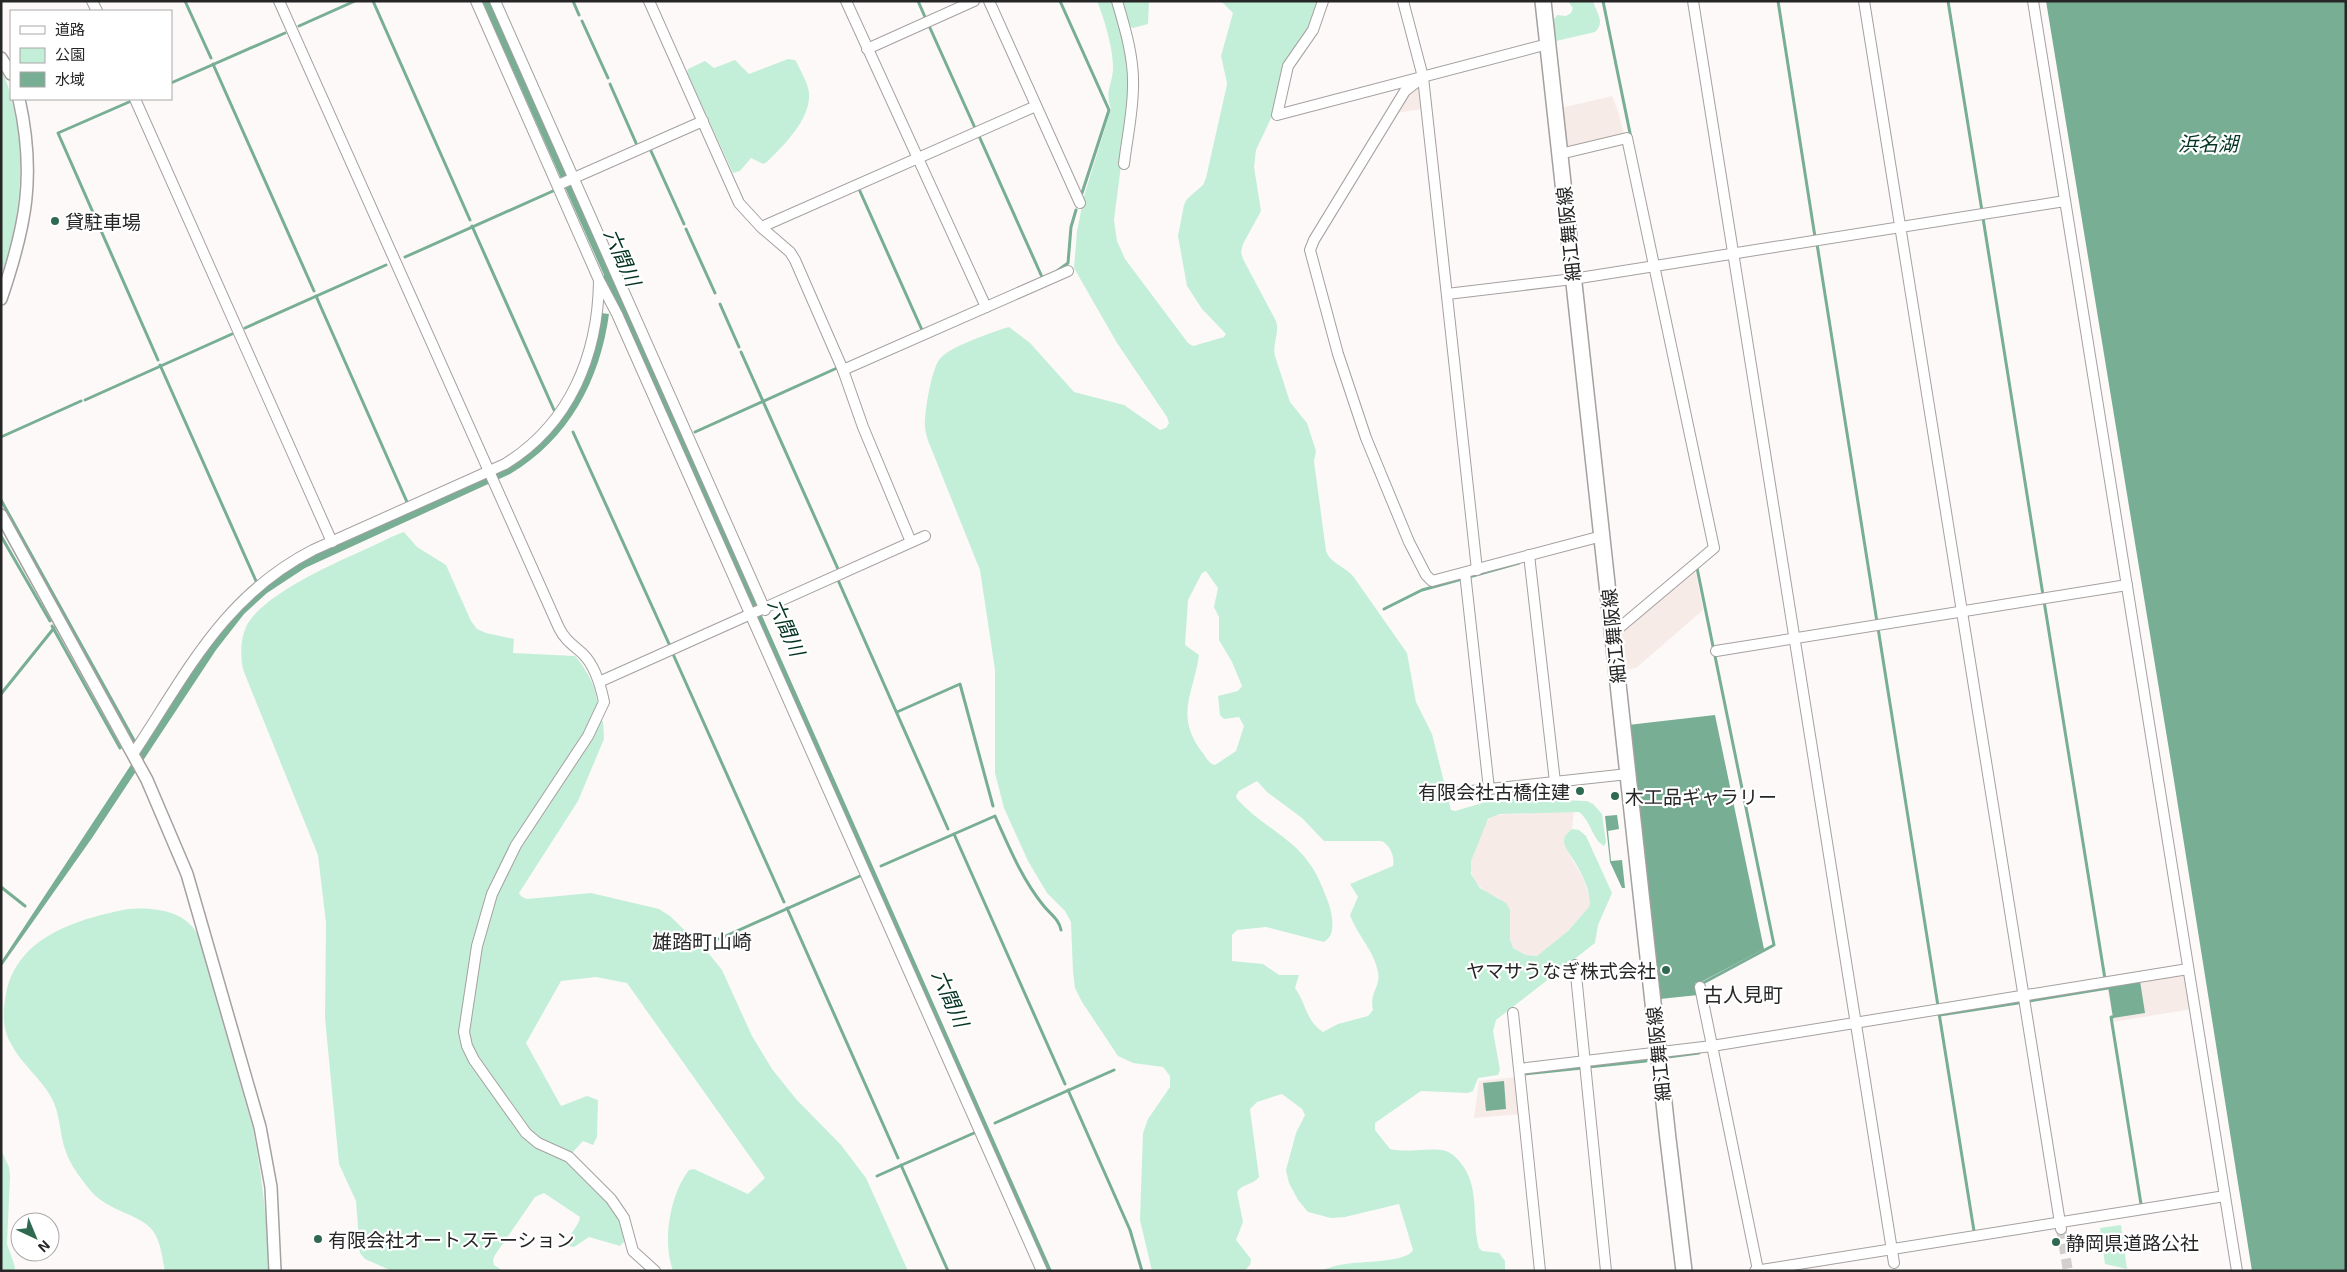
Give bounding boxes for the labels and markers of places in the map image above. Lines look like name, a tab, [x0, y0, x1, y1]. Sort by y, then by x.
place label: 貸駐車場	[65, 210, 141, 233]
marker: 貸駐車場	[49, 215, 61, 227]
place label: 有限会社古橋住建	[1418, 780, 1570, 803]
marker: 有限会社古橋住建	[1574, 785, 1586, 797]
place label: 木工品ギャラリー	[1625, 785, 1777, 808]
marker: 木工品ギャラリー	[1609, 790, 1621, 802]
place label: ヤマサうなぎ株式会社	[1466, 959, 1656, 982]
marker: ヤマサうなぎ株式会社	[1660, 964, 1672, 976]
place label: 有限会社オートステーション	[328, 1228, 575, 1251]
place label: 静岡県道路公社	[2066, 1231, 2199, 1254]
marker: 有限会社オートステーション	[312, 1233, 324, 1245]
marker: 静岡県道路公社	[2050, 1236, 2062, 1248]

